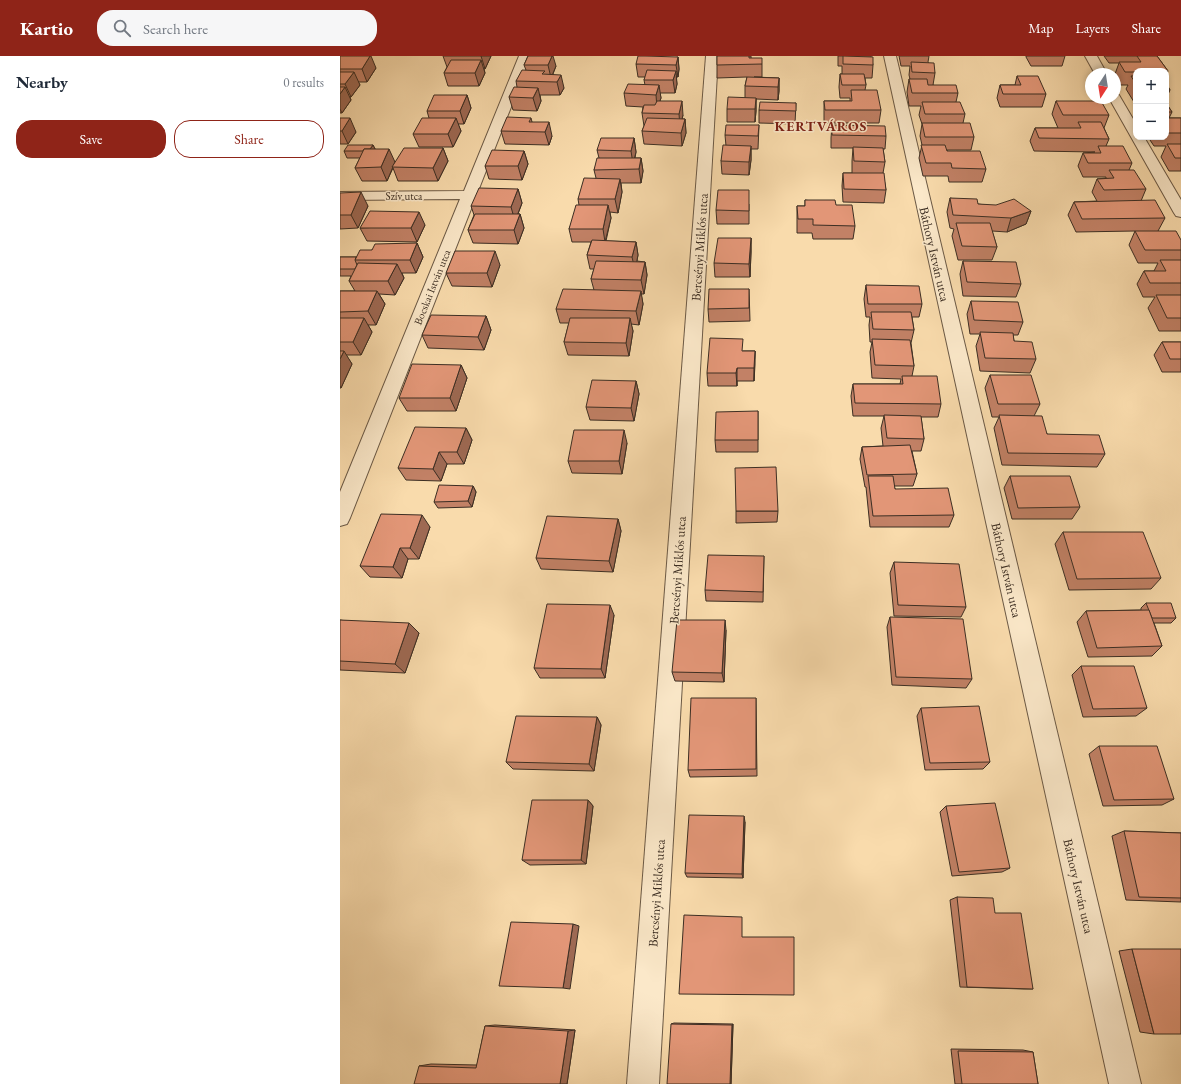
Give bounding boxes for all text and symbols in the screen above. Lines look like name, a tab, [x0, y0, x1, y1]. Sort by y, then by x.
search box	[97, 10, 377, 46]
text: Kartio	[20, 16, 73, 41]
icon: search	[111, 17, 133, 39]
text: Search here	[143, 19, 208, 38]
text: Map	[1028, 19, 1053, 37]
text: Layers	[1075, 19, 1110, 37]
text: Share	[1132, 19, 1161, 37]
north arrow	[1085, 68, 1121, 104]
map controls	[1133, 68, 1169, 140]
button: +	[1133, 68, 1169, 104]
text: Nearby	[16, 71, 68, 93]
text: 0 results	[283, 74, 324, 91]
button: −	[1133, 104, 1169, 140]
district label: KERTVÁROS	[775, 117, 867, 135]
button: Save	[16, 120, 166, 158]
button: Share	[174, 120, 324, 158]
street label: Szív utca	[386, 189, 423, 203]
street label: Bercsényi Miklós utca	[687, 192, 712, 301]
street label: Báthory István utca	[915, 205, 954, 304]
street label: Bocskai István utca	[411, 247, 454, 327]
street label: Bercsényi Miklós utca	[665, 515, 690, 624]
street label: Báthory István utca	[987, 521, 1026, 620]
street label: Báthory István utca	[1059, 837, 1098, 936]
street label: Bercsényi Miklós utca	[644, 838, 669, 947]

